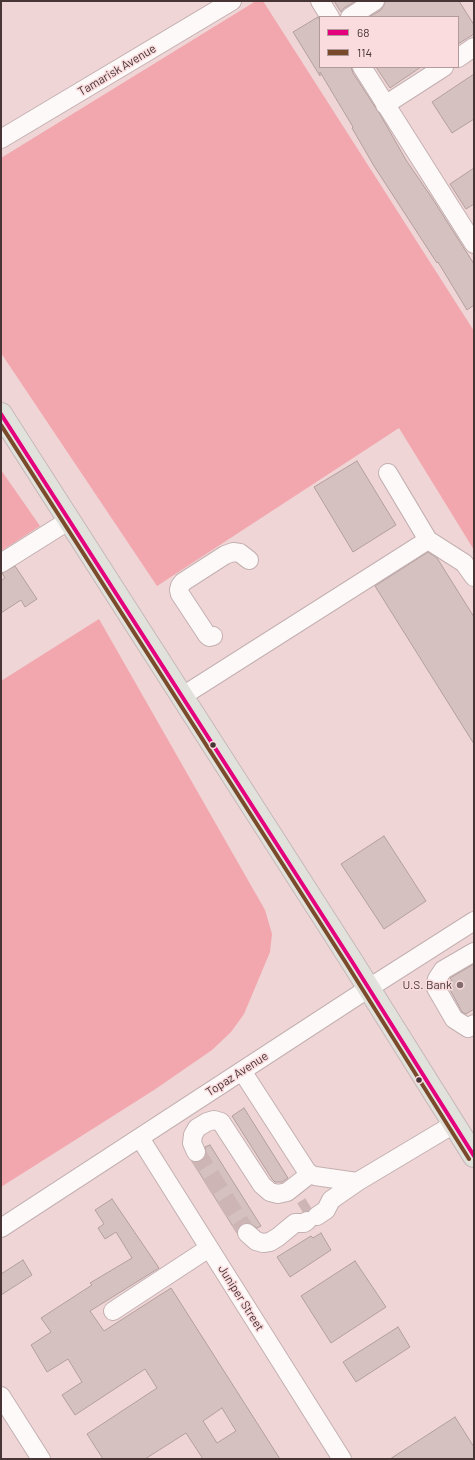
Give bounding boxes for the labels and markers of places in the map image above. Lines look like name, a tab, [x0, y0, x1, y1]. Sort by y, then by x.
unlabelled marker	[208, 740, 218, 750]
place label: U.S. Bank	[402, 978, 452, 992]
marker: U.S. Bank	[455, 980, 465, 990]
unlabelled marker	[414, 1075, 424, 1085]

